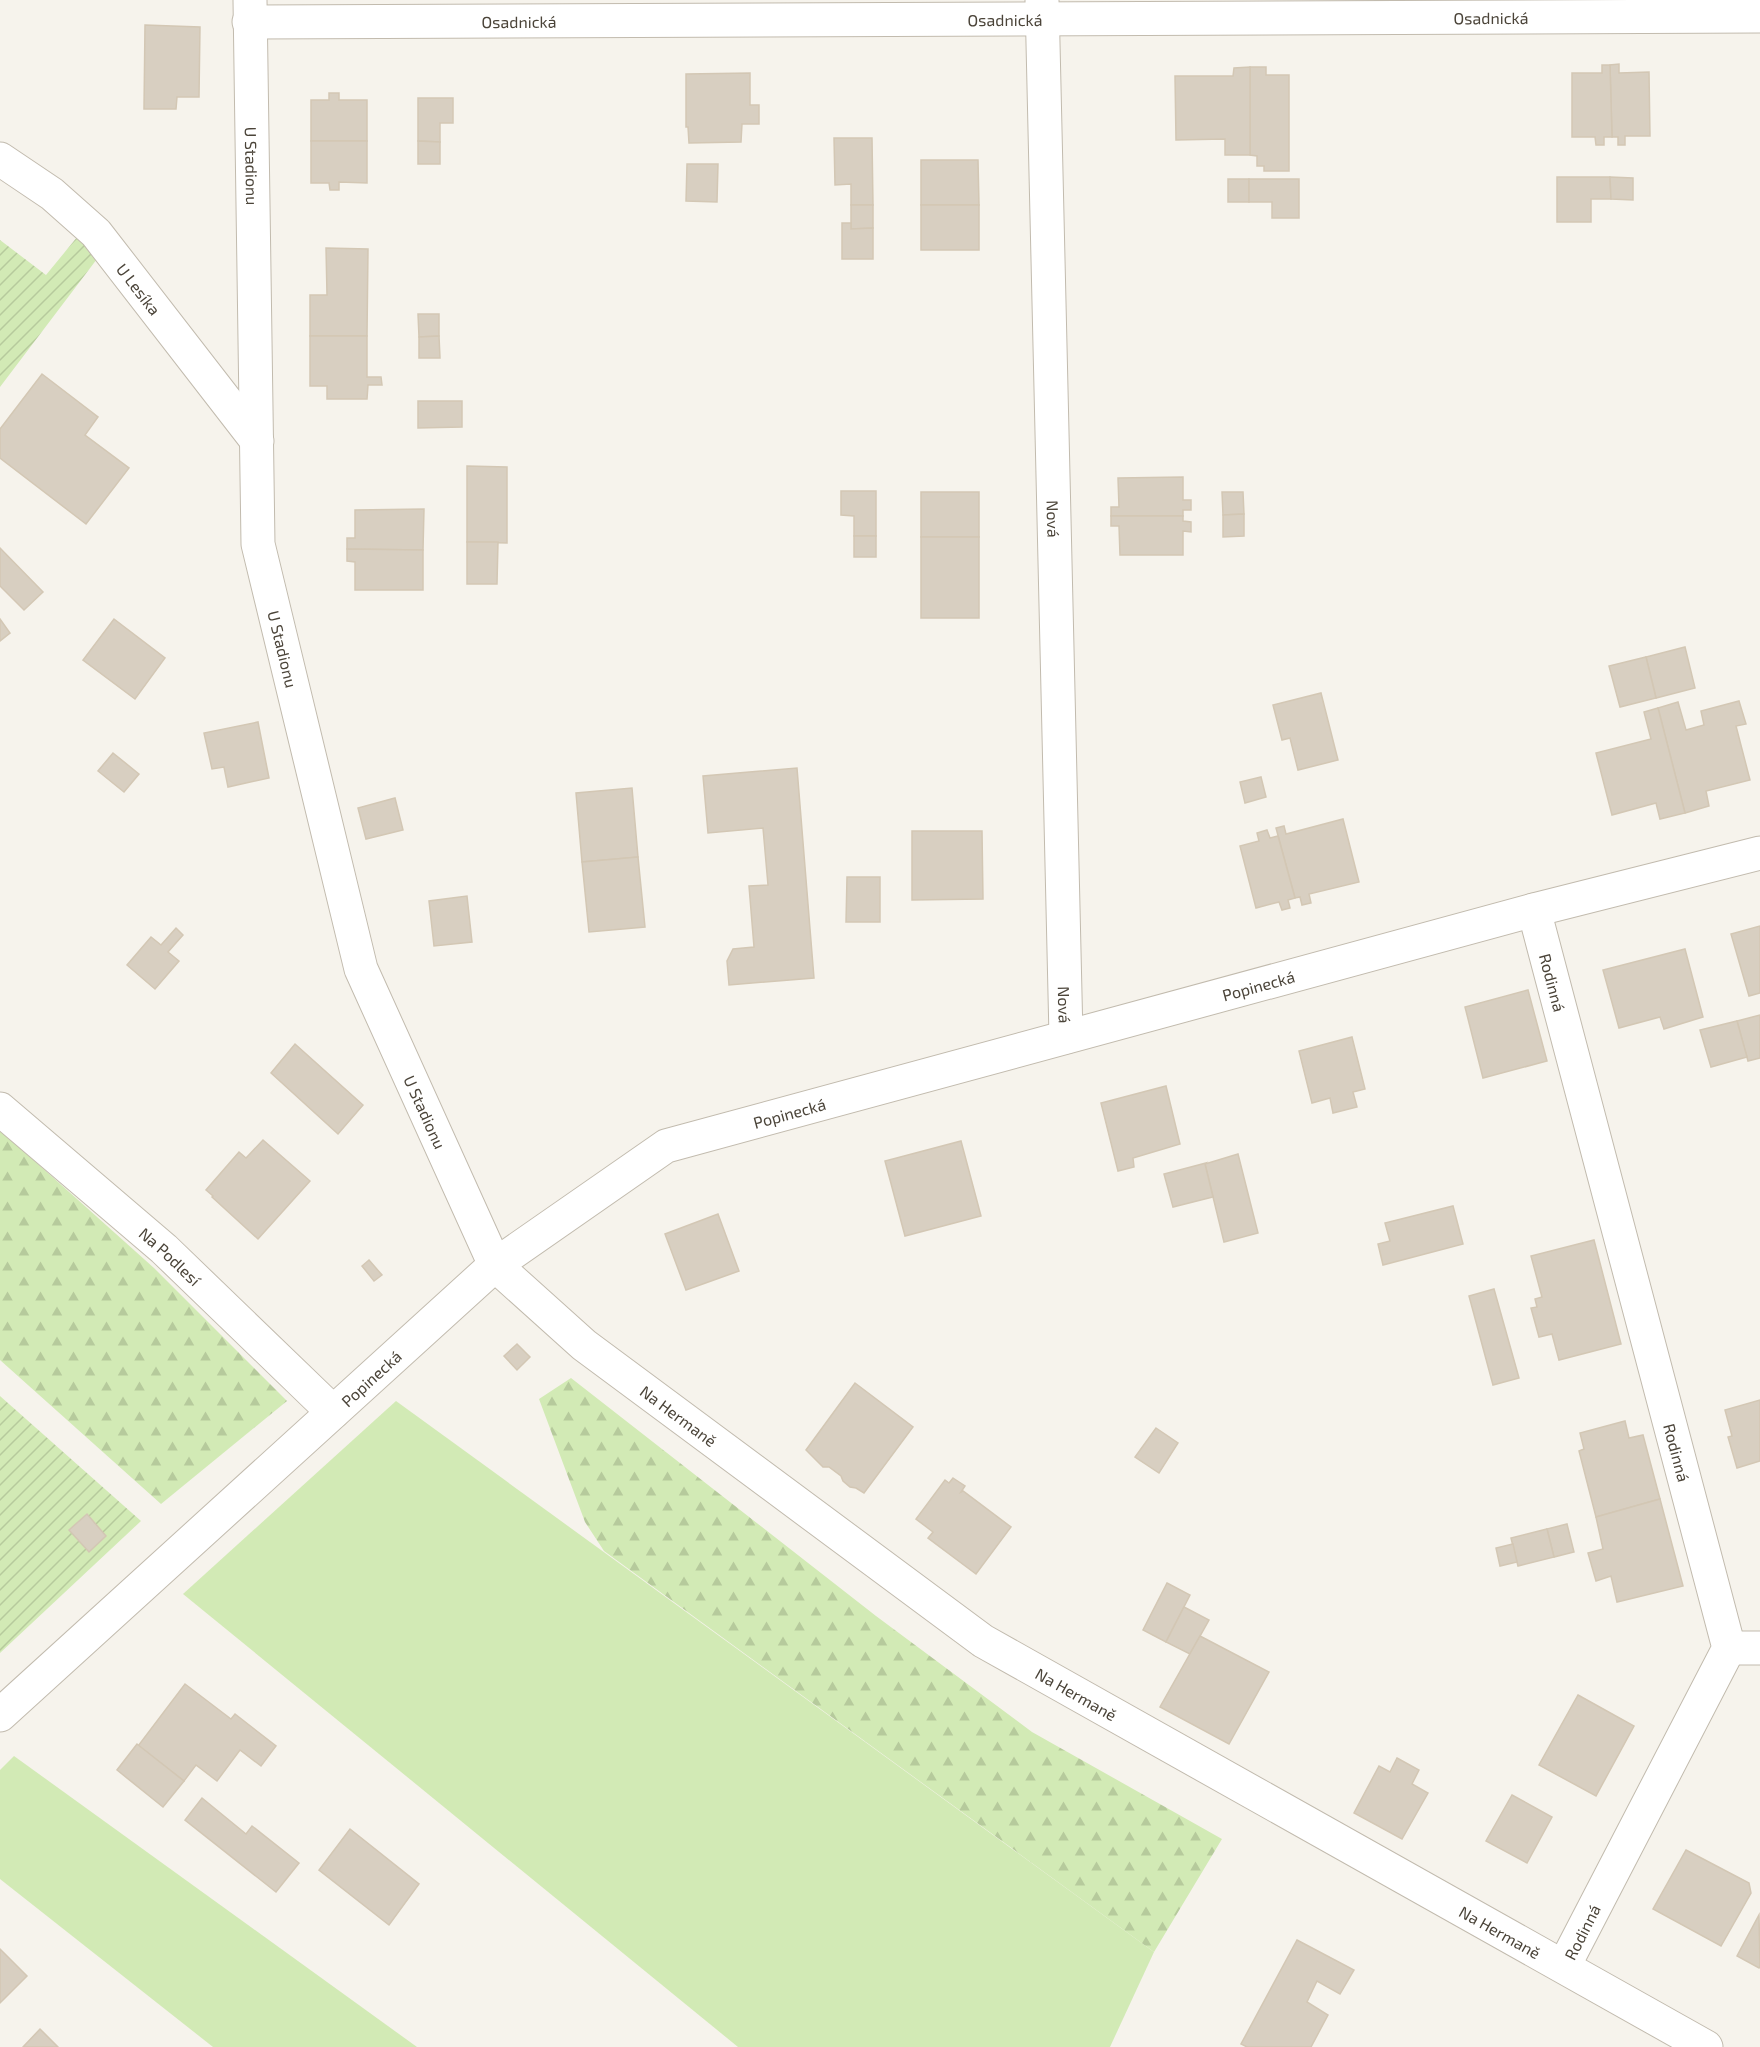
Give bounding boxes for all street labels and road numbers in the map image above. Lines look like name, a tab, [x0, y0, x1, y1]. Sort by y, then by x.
street label: Osadnická	[1454, 7, 1528, 27]
street label: Osadnická	[968, 9, 1042, 29]
street label: Osadnická	[482, 11, 556, 31]
street label: U Stadionu	[242, 127, 263, 205]
street label: U Lesíka	[113, 259, 165, 318]
street label: Nová	[1044, 500, 1064, 538]
street label: U Stadionu	[265, 608, 302, 689]
street label: Rodinná	[1536, 951, 1570, 1014]
street label: Popinecká	[1220, 966, 1297, 1004]
street label: Nová	[1055, 986, 1075, 1024]
street label: U Stadionu	[401, 1072, 450, 1151]
street label: Popinecká	[751, 1094, 828, 1131]
street label: Na Podlesí	[136, 1223, 206, 1290]
street label: Popinecká	[337, 1346, 405, 1410]
street label: Na Hermaně	[637, 1381, 721, 1450]
street label: Rodinná	[1661, 1421, 1694, 1484]
street label: Na Hermaně	[1033, 1663, 1120, 1724]
street label: Na Hermaně	[1456, 1901, 1544, 1962]
street label: Rodinná	[1560, 1901, 1604, 1963]

